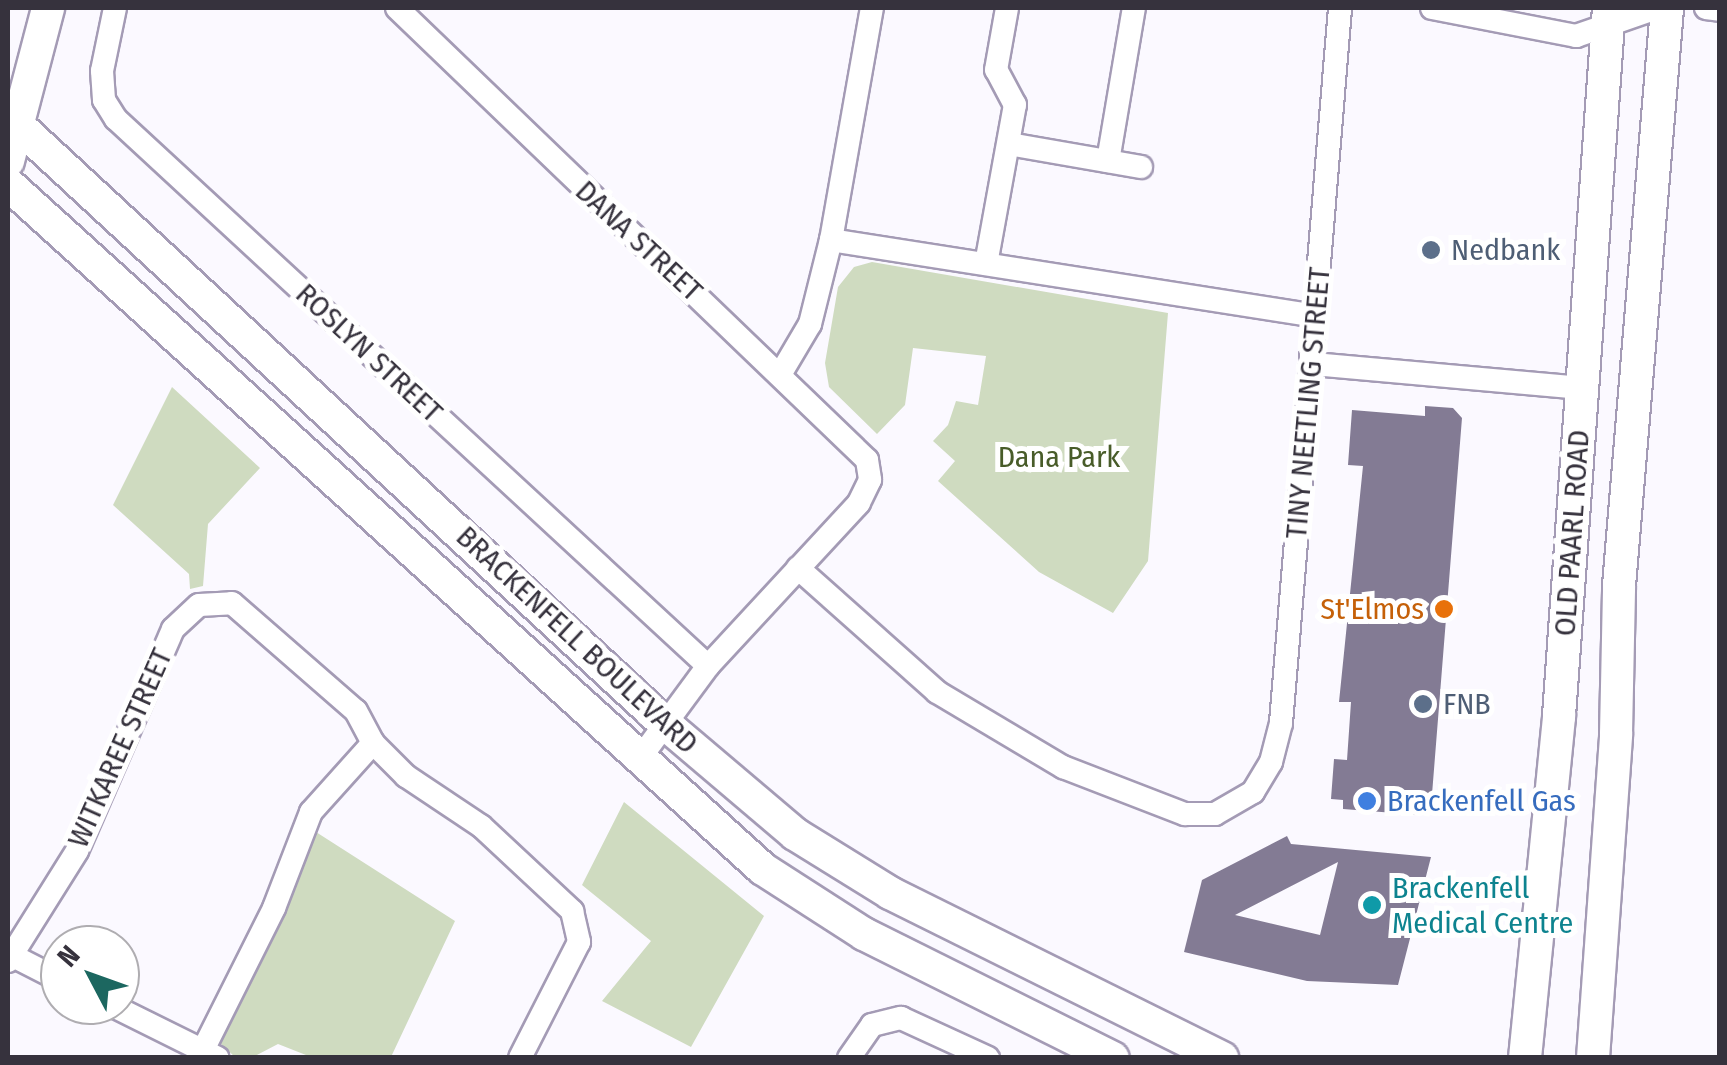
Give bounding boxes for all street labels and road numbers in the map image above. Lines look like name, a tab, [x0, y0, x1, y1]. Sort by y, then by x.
street label: DANA STREET	[568, 173, 710, 309]
street label: TINY NEETLING STREET	[1278, 266, 1338, 540]
street label: ROSLYN STREET	[288, 276, 450, 430]
street label: OLD PAARL ROAD	[1547, 429, 1597, 637]
street label: BRACKENFELL BOULEVARD	[449, 519, 705, 761]
street label: WITKAREE STREET	[60, 643, 180, 853]

